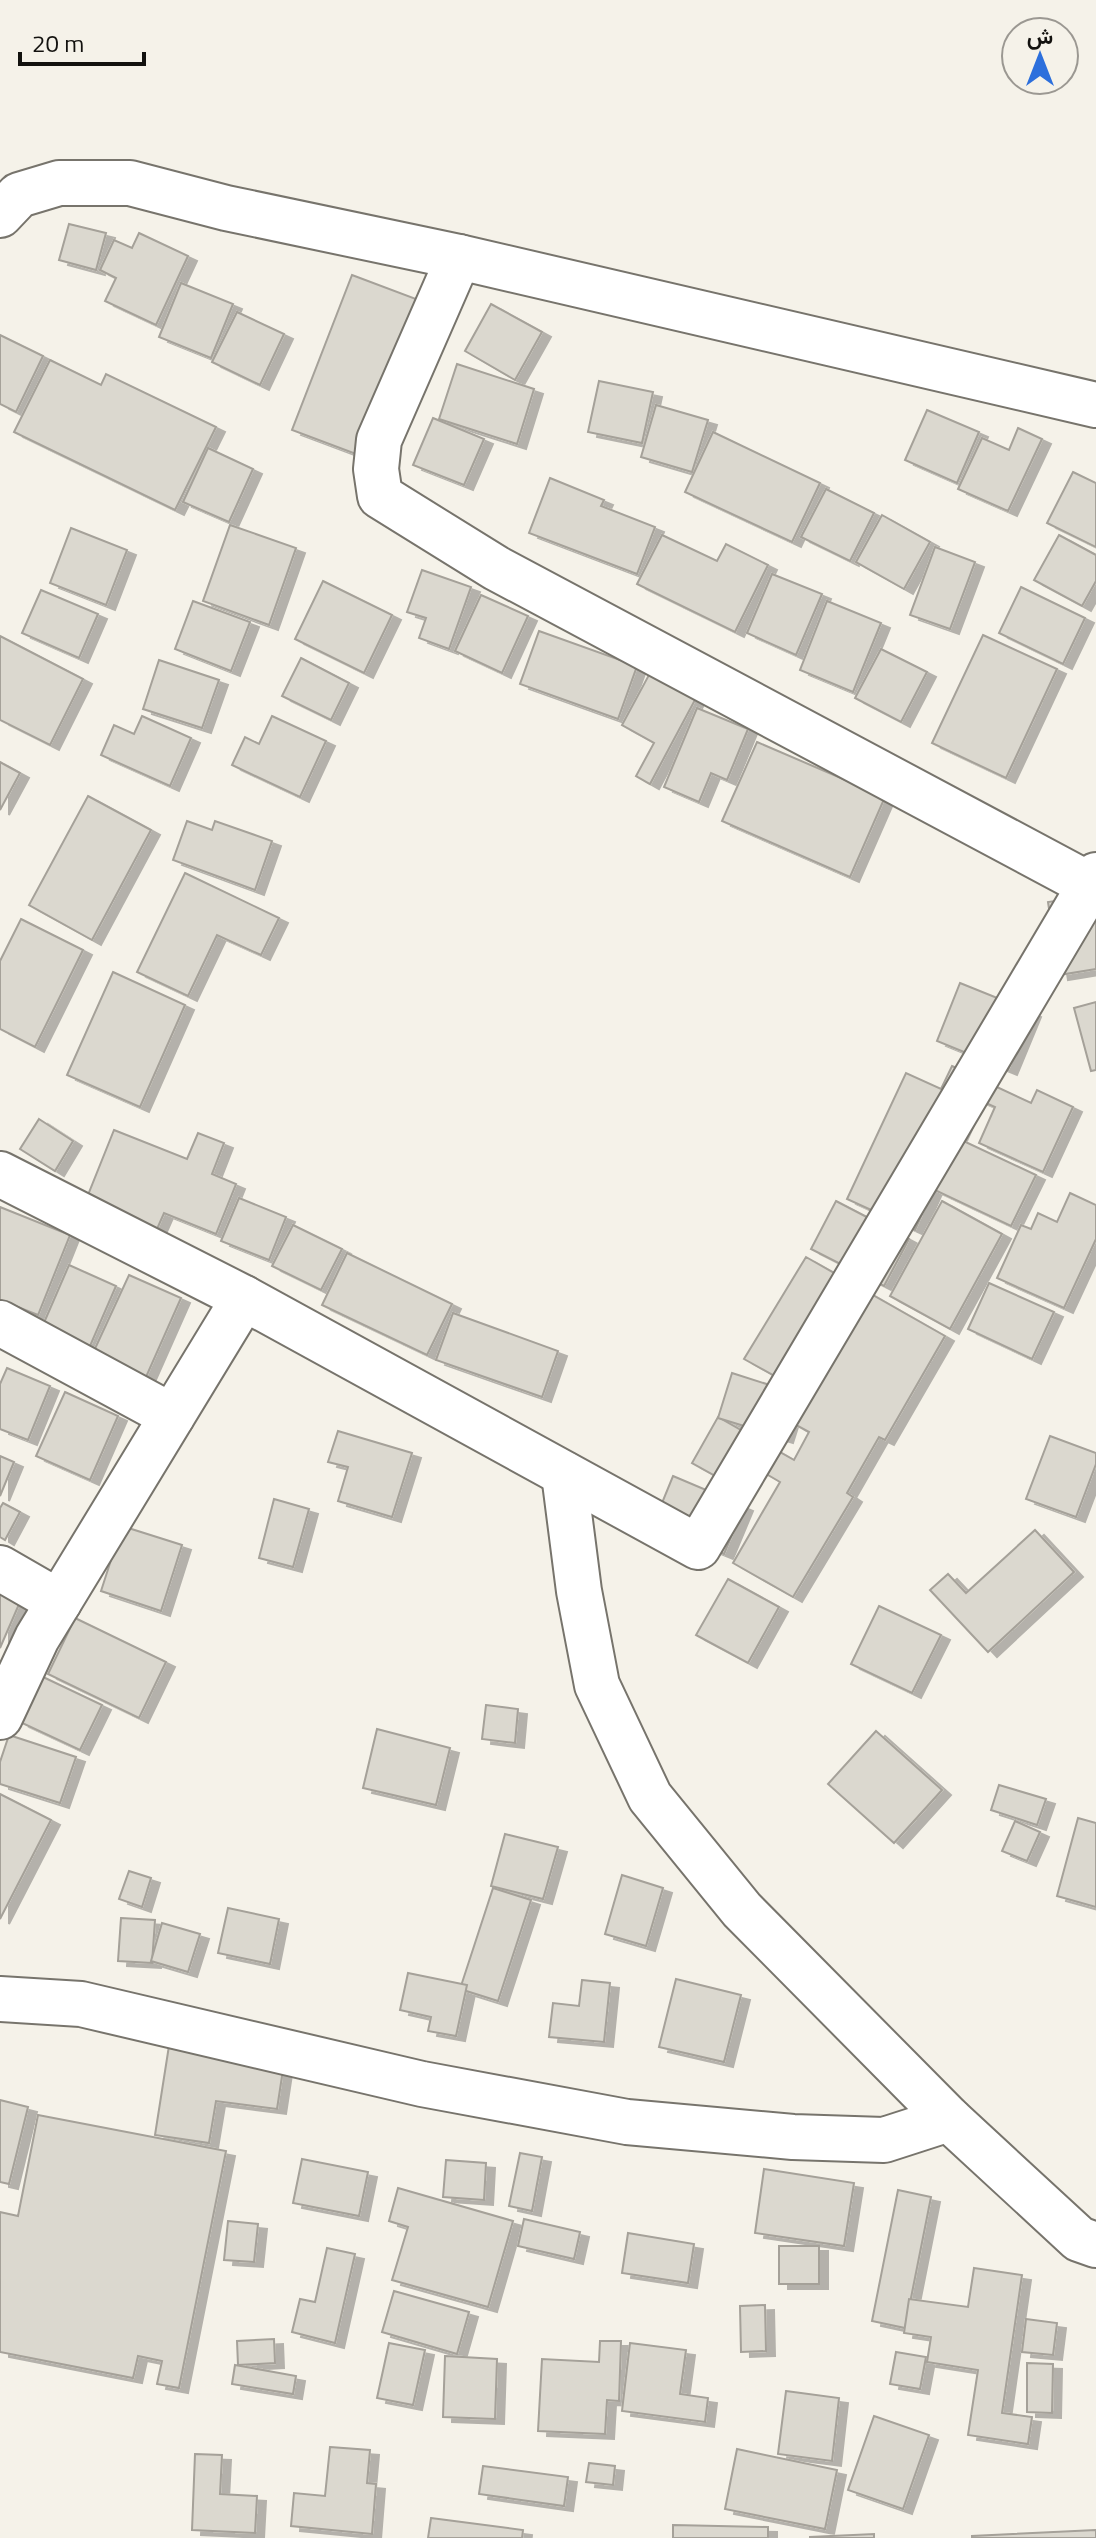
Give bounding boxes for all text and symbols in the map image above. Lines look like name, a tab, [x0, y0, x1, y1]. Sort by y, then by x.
scale bar	[20, 16, 144, 66]
north arrow	[1000, 16, 1080, 96]
text: ش	[1027, 19, 1053, 53]
text: 20 m	[32, 25, 84, 61]

